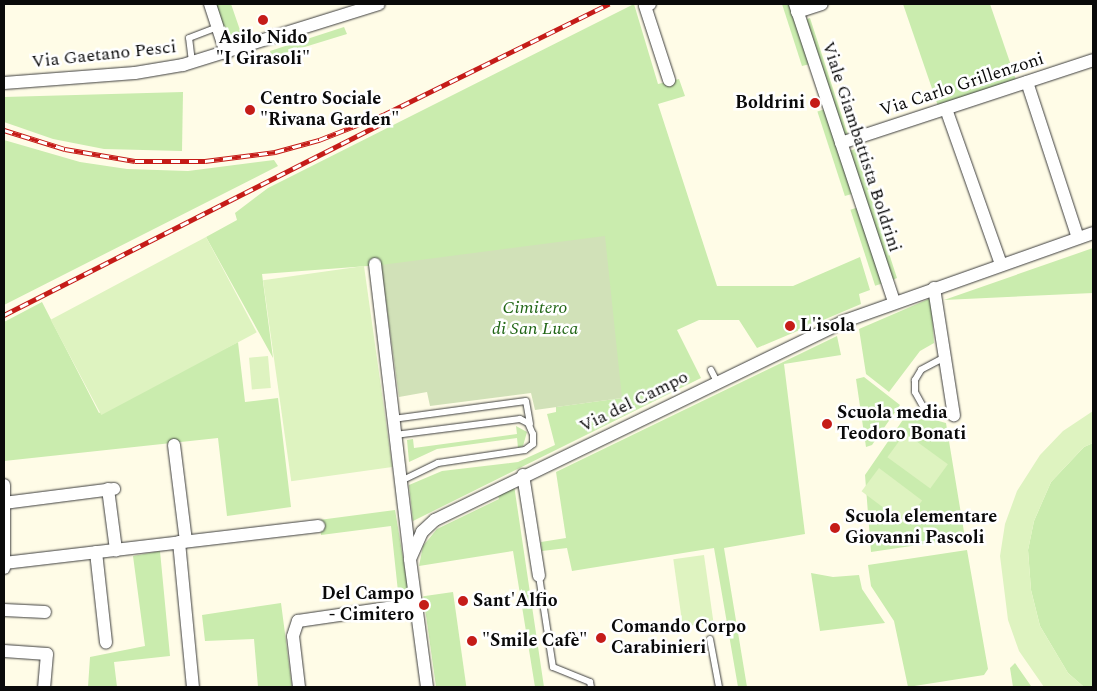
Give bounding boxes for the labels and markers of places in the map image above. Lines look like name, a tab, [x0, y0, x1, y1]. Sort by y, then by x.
marker: Asilo Nido "I Girasoli"	[257, 14, 269, 26]
place label: Asilo Nido "I Girasoli"	[216, 28, 310, 70]
place label: Centro Sociale "Rivana Garden"	[260, 89, 399, 132]
place label: Boldrini	[735, 92, 805, 114]
marker: Boldrini	[809, 97, 821, 109]
marker: Centro Sociale "Rivana Garden"	[244, 104, 256, 116]
place label: L'isola	[800, 315, 855, 337]
marker: L'isola	[784, 320, 796, 332]
place label: Scuola media Teodoro Bonati	[837, 403, 966, 446]
marker: Scuola media Teodoro Bonati	[821, 418, 833, 430]
place label: Scuola elementare Giovanni Pascoli	[845, 507, 997, 550]
marker: Scuola elementare Giovanni Pascoli	[829, 522, 841, 534]
place label: Del Campo - Cimitero	[321, 584, 414, 626]
place label: Sant'Alfio	[473, 590, 558, 612]
marker: Sant'Alfio	[457, 595, 469, 607]
marker: Del Campo - Cimitero	[418, 599, 430, 611]
place label: Comando Corpo Carabinieri	[611, 617, 746, 660]
place label: "Smile Cafè"	[482, 630, 587, 652]
marker: Comando Corpo Carabinieri	[595, 632, 607, 644]
marker: "Smile Cafè"	[466, 635, 478, 647]

